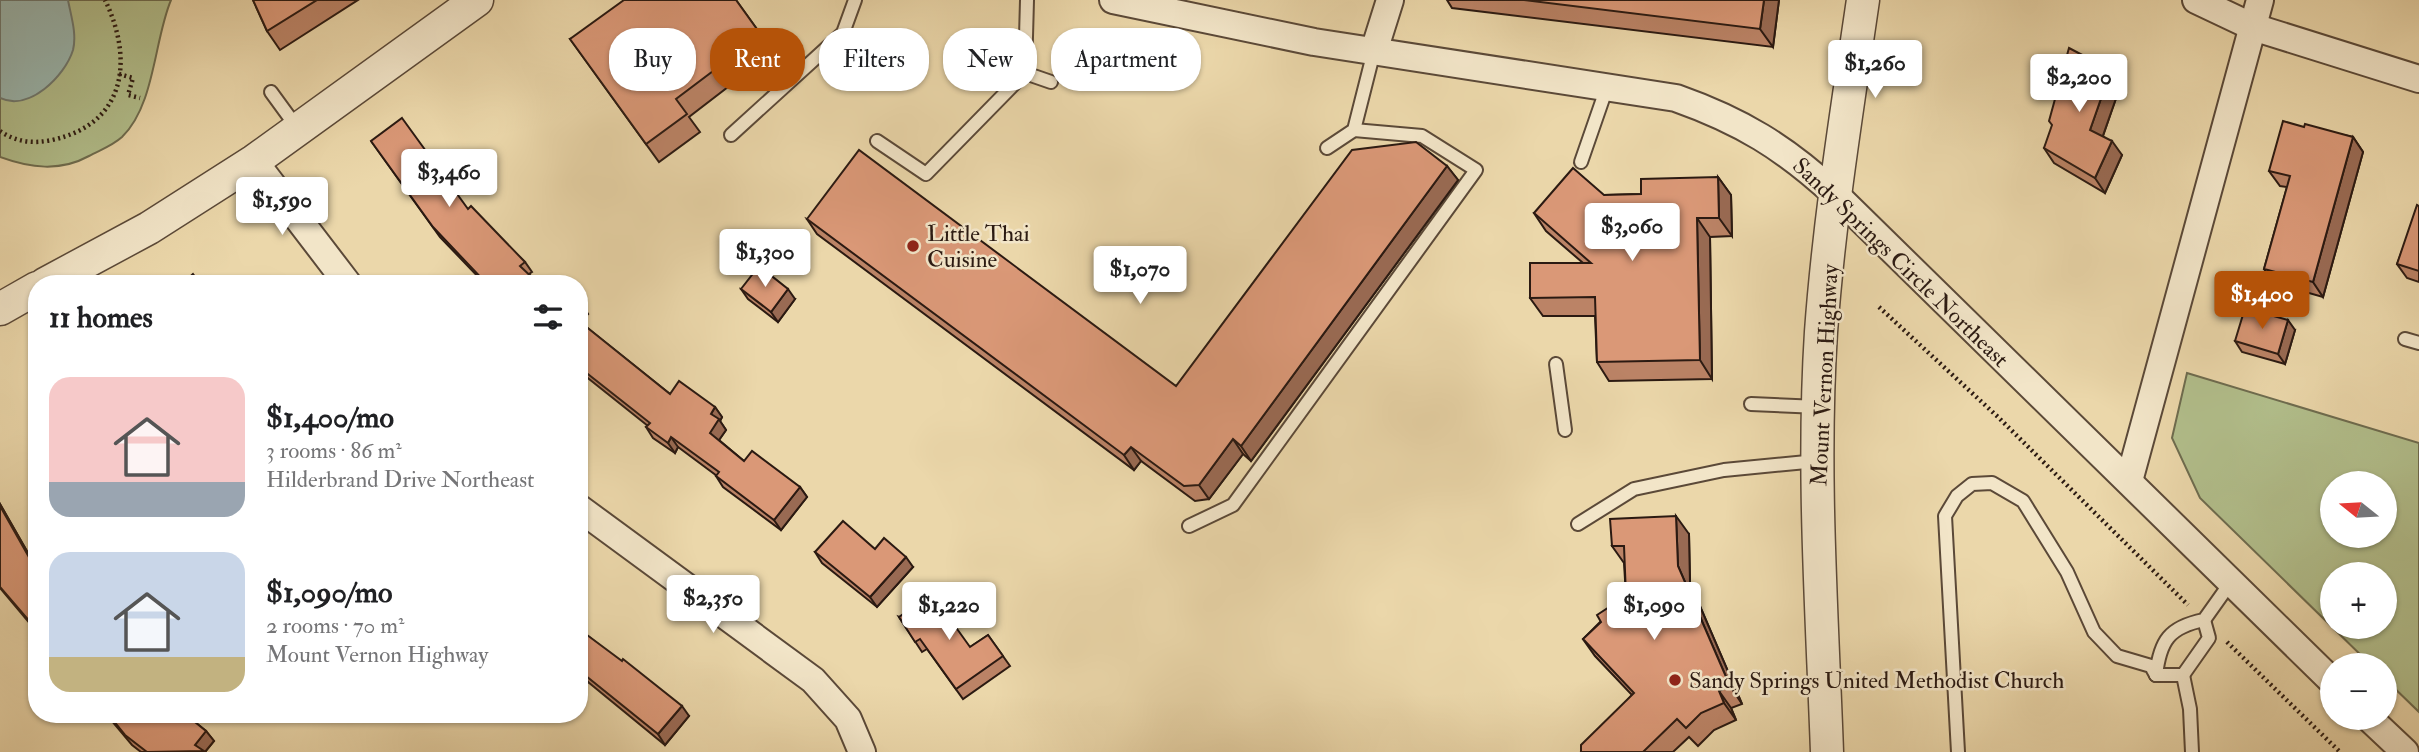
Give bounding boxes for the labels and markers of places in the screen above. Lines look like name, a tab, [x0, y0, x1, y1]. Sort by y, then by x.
pin: $1,260	[1818, 41, 1932, 100]
pin: $2,200	[2022, 54, 2136, 114]
pin: $3,460	[392, 150, 506, 209]
pin: $1,590	[225, 177, 339, 237]
pin: $3,060	[1575, 204, 1689, 263]
place label: Little Thai Cuisine	[927, 219, 1030, 274]
pin: $1,300	[708, 230, 822, 289]
marker: Little Thai Cuisine	[905, 238, 921, 254]
pin: $1,070	[1083, 246, 1197, 306]
pin: $1,400	[2205, 272, 2319, 331]
pin: $2,350	[656, 576, 770, 635]
pin: $1,220	[892, 582, 1006, 642]
pin: $1,090	[1597, 582, 1711, 642]
place label: Sandy Springs United Methodist Church	[1689, 666, 2064, 696]
marker: Sandy Springs United Methodist Church	[1667, 672, 1683, 688]

